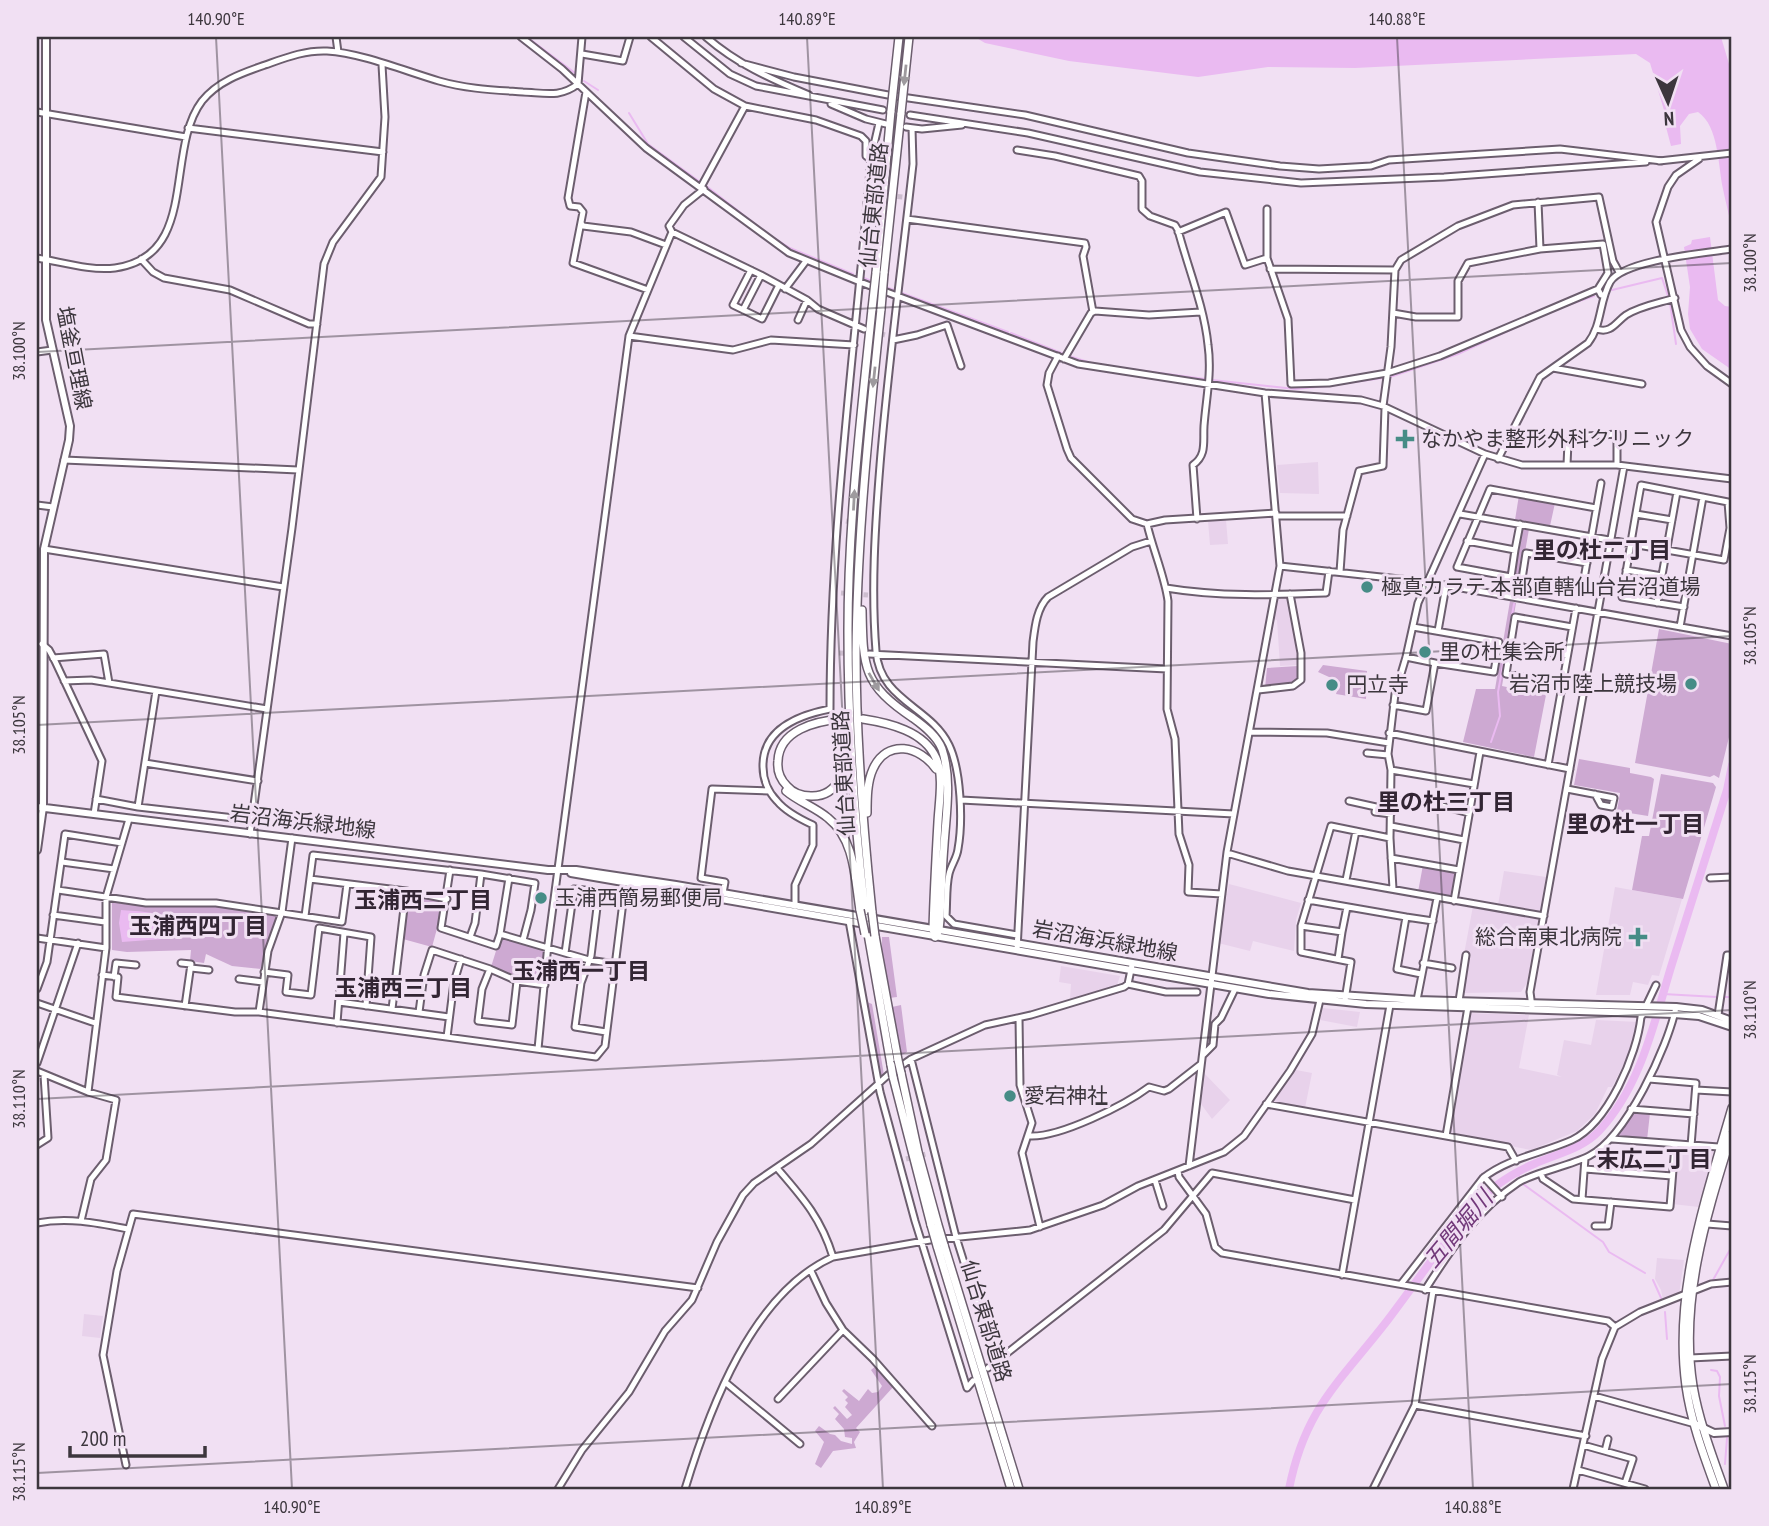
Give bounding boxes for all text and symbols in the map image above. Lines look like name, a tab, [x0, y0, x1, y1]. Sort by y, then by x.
text: 140.90°E	[187, 7, 245, 30]
text: 140.89°E	[778, 7, 836, 30]
text: 140.88°E	[1368, 7, 1426, 30]
one-way arrow	[899, 64, 910, 86]
north arrow	[1632, 66, 1702, 136]
text: N	[1663, 107, 1675, 131]
street label: 仙台東部道路	[853, 141, 894, 269]
text: 38.100°N	[1738, 233, 1761, 293]
street label: 塩釜亘理線	[51, 304, 98, 412]
text: 38.100°N	[7, 321, 30, 381]
one-way arrow	[868, 366, 879, 388]
place label: なかやま整形外科クリニック	[1421, 425, 1694, 452]
marker: なかやま整形外科クリニック	[1395, 429, 1415, 449]
one-way arrow	[848, 489, 859, 511]
district label: 里の杜二丁目	[1533, 535, 1671, 564]
place label: 極真カラテ 本部直轄仙台岩沼道場	[1381, 573, 1700, 600]
marker: 極真カラテ 本部直轄仙台岩沼道場	[1359, 579, 1375, 595]
text: 38.105°N	[1738, 606, 1761, 666]
place label: 里の杜集会所	[1439, 638, 1565, 665]
marker: 里の杜集会所	[1417, 644, 1433, 660]
place label: 岩沼市陸上競技場	[1509, 670, 1677, 697]
place label: 円立寺	[1346, 671, 1409, 698]
one-way arrow	[868, 673, 880, 692]
marker: 岩沼市陸上競技場	[1683, 676, 1699, 692]
marker: 円立寺	[1324, 677, 1340, 693]
text: 38.105°N	[7, 695, 30, 755]
street label: 仙台東部道路	[827, 709, 860, 837]
district label: 里の杜三丁目	[1377, 787, 1515, 816]
street label: 岩沼海浜緑地線	[228, 799, 378, 844]
district label: 里の杜一丁目	[1566, 809, 1704, 838]
place label: 玉浦西簡易郵便局	[555, 884, 723, 911]
district label: 玉浦西二丁目	[354, 885, 492, 914]
marker: 玉浦西簡易郵便局	[533, 890, 549, 906]
district label: 玉浦西四丁目	[129, 911, 267, 940]
street label: 岩沼海浜緑地線	[1030, 914, 1180, 967]
place label: 総合南東北病院	[1475, 923, 1622, 950]
marker: 総合南東北病院	[1628, 927, 1648, 947]
district label: 玉浦西一丁目	[512, 956, 650, 985]
district label: 玉浦西三丁目	[334, 973, 472, 1002]
text: 38.110°N	[1738, 980, 1761, 1040]
text: 38.110°N	[7, 1069, 30, 1129]
place label: 愛宕神社	[1024, 1082, 1108, 1109]
marker: 愛宕神社	[1002, 1088, 1018, 1104]
district label: 末広二丁目	[1597, 1144, 1712, 1173]
water label: 五間堀川	[1417, 1182, 1500, 1273]
street label: 仙台東部道路	[955, 1257, 1018, 1385]
text: 38.115°N	[1738, 1354, 1761, 1414]
scale bar	[70, 1414, 205, 1458]
text: 200 m	[80, 1425, 126, 1452]
text: 38.115°N	[7, 1442, 30, 1502]
text: 140.90°E	[263, 1495, 321, 1518]
text: 140.89°E	[854, 1495, 912, 1518]
text: 140.88°E	[1444, 1495, 1502, 1518]

